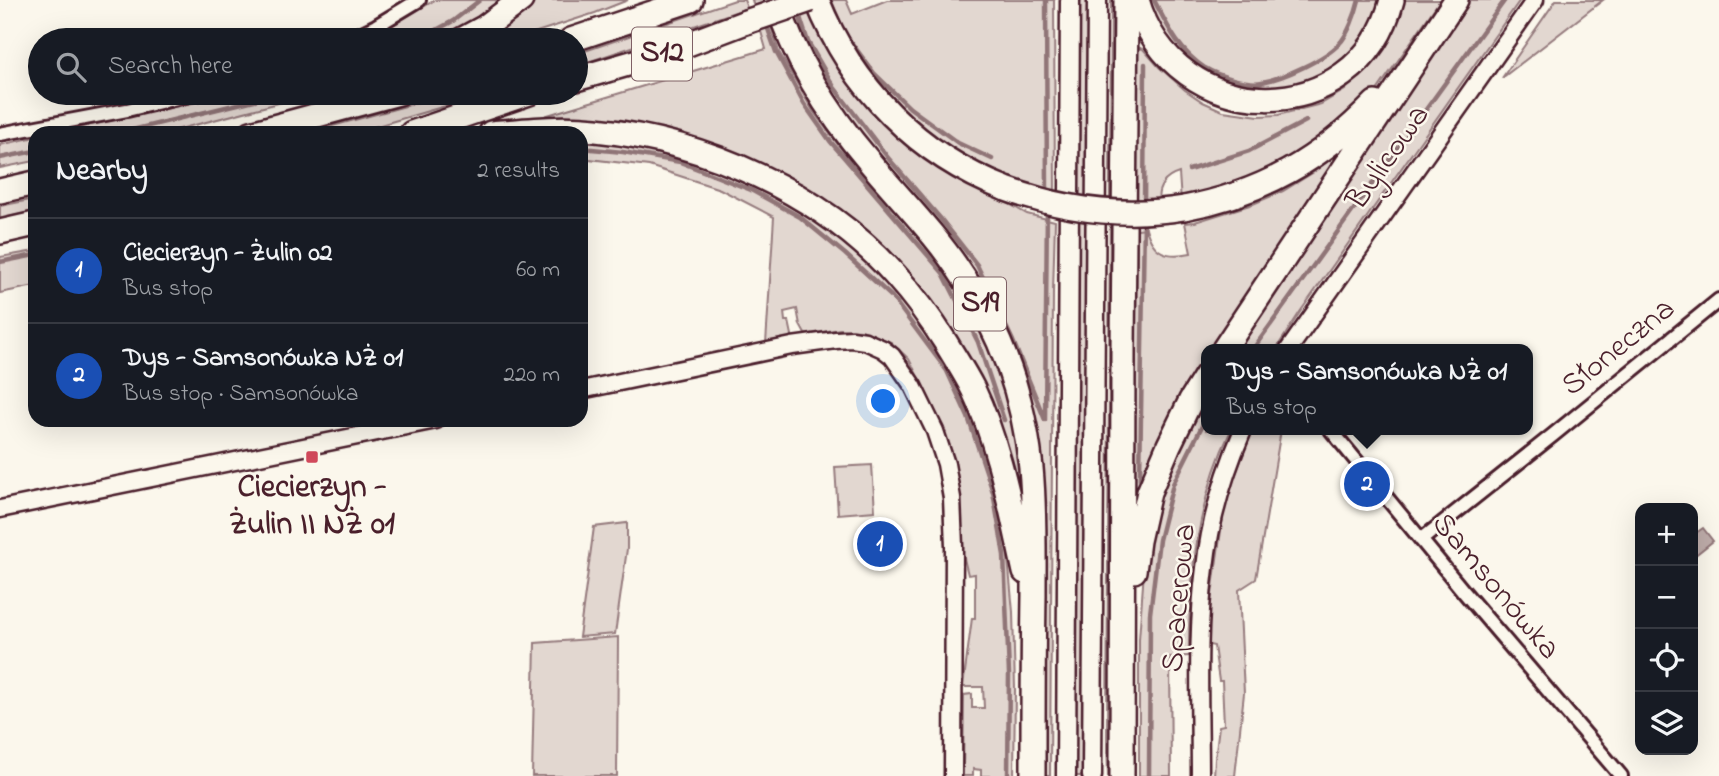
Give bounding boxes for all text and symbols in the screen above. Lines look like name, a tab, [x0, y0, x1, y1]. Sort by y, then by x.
search box	[28, 28, 588, 105]
road number: S12	[632, 28, 692, 80]
icon: search	[52, 48, 90, 86]
text: Search here	[108, 48, 233, 86]
street label: Bylicowa	[1335, 96, 1443, 221]
text: Nearby	[56, 150, 148, 194]
text: 2 results	[477, 155, 560, 188]
text: Ciecierzyn - Żulin 02	[123, 235, 333, 273]
text: 1	[75, 254, 83, 287]
text: 60 m	[516, 254, 560, 287]
text: Bus stop	[123, 273, 213, 306]
road number: S19	[954, 278, 1006, 330]
street label: Słoneczna	[1552, 287, 1686, 409]
text: Dys - Samsonówka NŻ 01	[123, 340, 403, 378]
popup	[1201, 344, 1533, 435]
text: Dys - Samsonówka NŻ 01	[1227, 354, 1507, 392]
text: 2	[73, 359, 85, 392]
text: 220 m	[504, 359, 560, 392]
text: Bus stop · Samsonówka	[123, 378, 358, 411]
your location	[866, 384, 900, 418]
text: Bus stop	[1227, 392, 1317, 425]
marker: Ciecierzyn - Żulin II NŻ 01	[304, 449, 320, 465]
pin: 2	[1344, 458, 1390, 510]
place label: Ciecierzyn - Żulin II NŻ 01	[229, 465, 395, 549]
street label: Samsonówka	[1419, 503, 1571, 671]
map controls	[1635, 503, 1698, 755]
button: +	[1635, 503, 1698, 566]
pin: 1	[857, 518, 903, 570]
street label: Spacerowa	[1150, 522, 1210, 674]
button: −	[1635, 566, 1698, 629]
button: locate	[1635, 629, 1698, 692]
button: layers	[1635, 692, 1698, 755]

